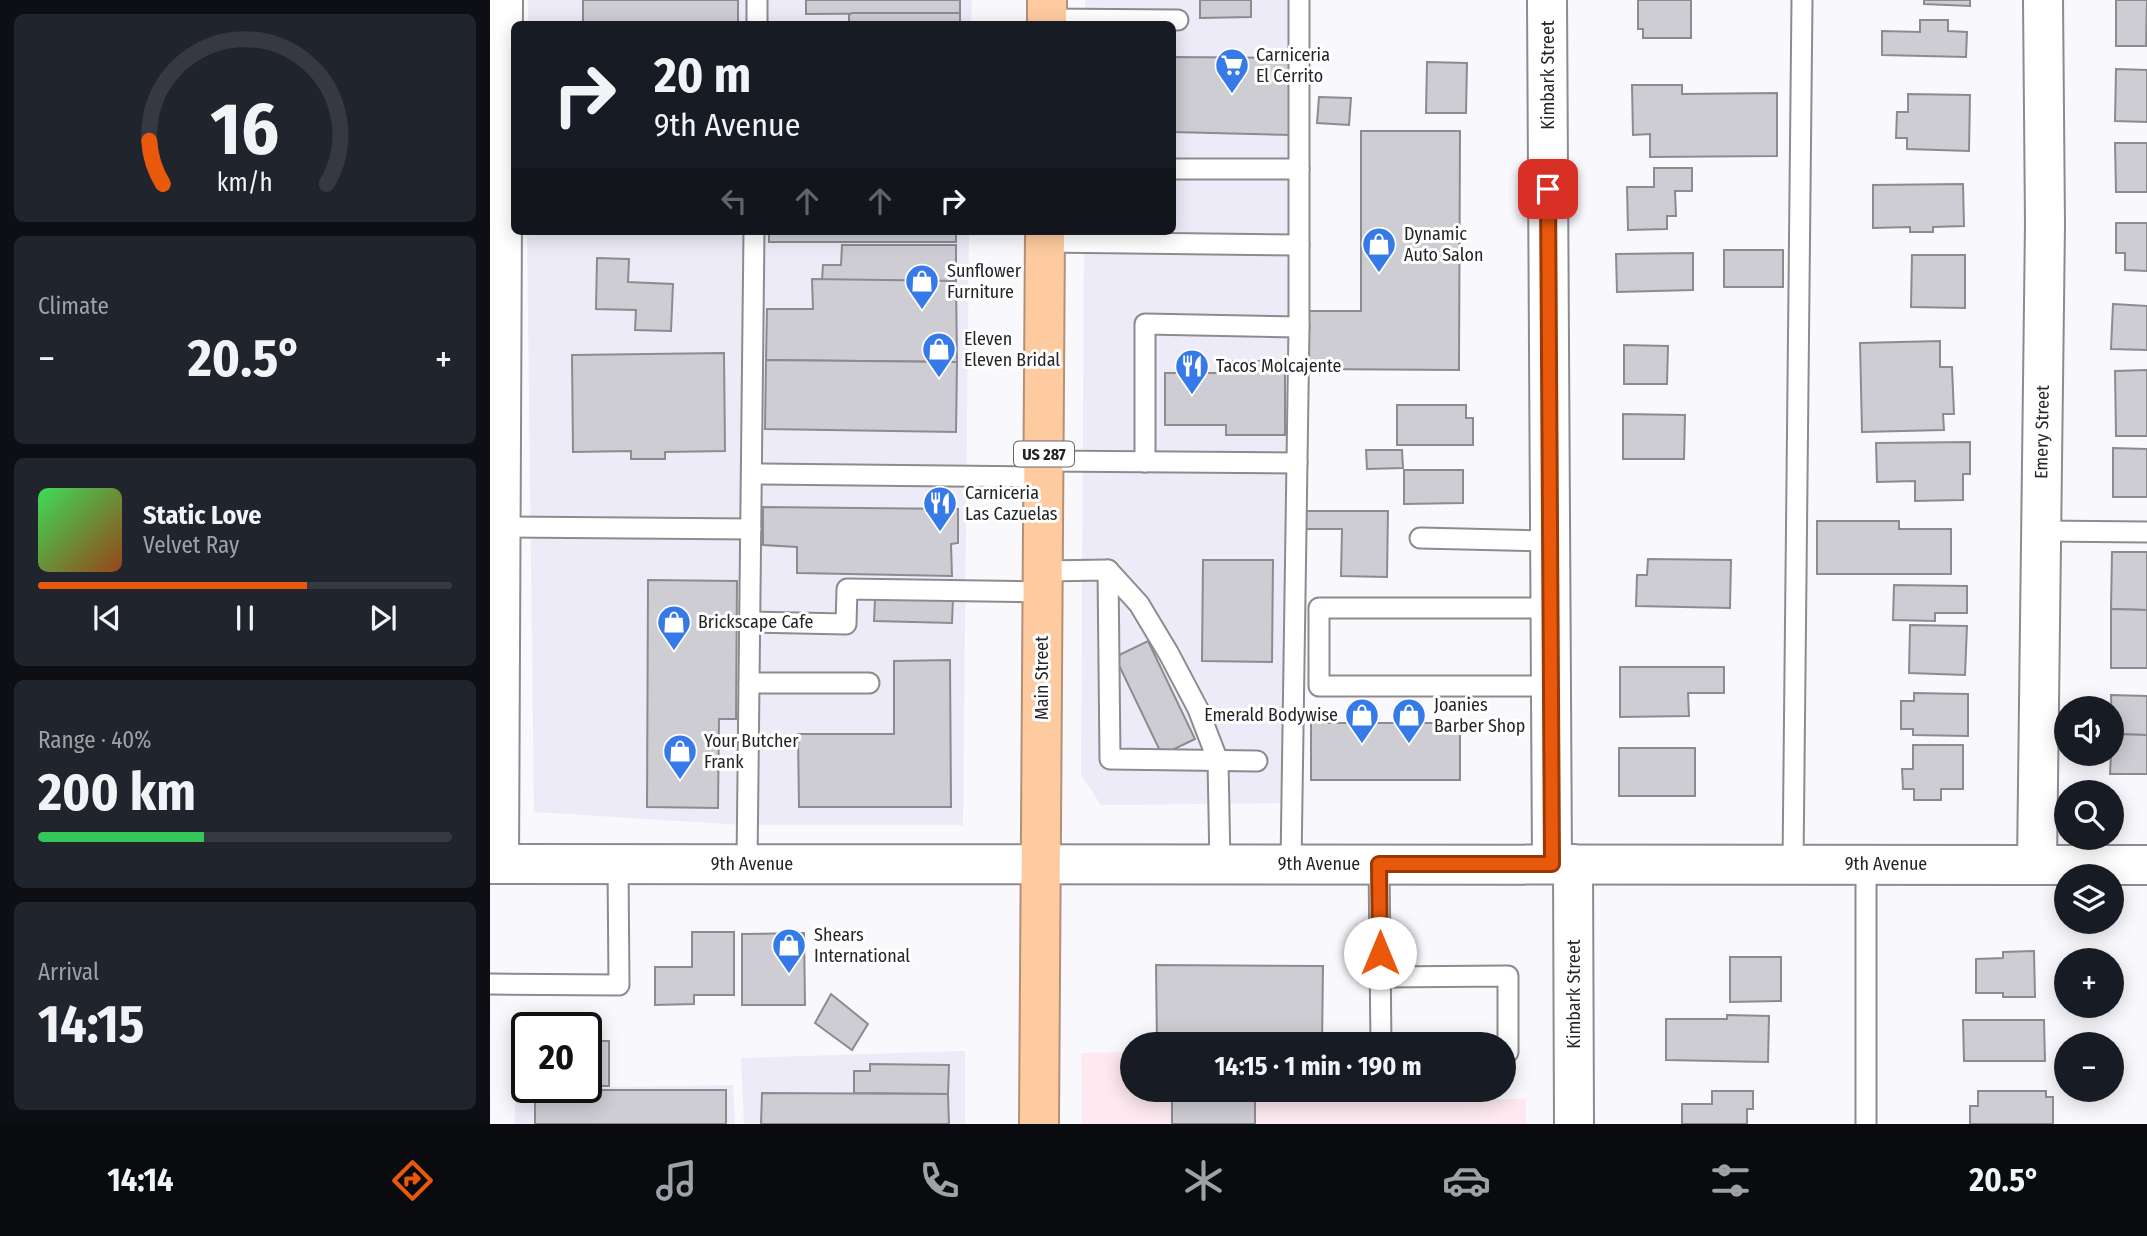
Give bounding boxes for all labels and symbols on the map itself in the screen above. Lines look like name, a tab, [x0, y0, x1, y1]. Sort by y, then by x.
street label: Kimbark Street	[1537, 20, 1559, 130]
place label: Carniceria El Cerrito	[1256, 44, 1330, 87]
supermarket icon: Carniceria El Cerrito	[1213, 46, 1251, 95]
pin	[1518, 159, 1578, 219]
place label: Dynamic Auto Salon	[1404, 223, 1483, 266]
shop icon: Dynamic Auto Salon	[1360, 225, 1398, 274]
place label: Sunflower Furniture	[947, 260, 1022, 303]
shop icon: Sunflower Furniture	[903, 262, 941, 311]
place label: Eleven Eleven Bridal	[964, 328, 1060, 371]
shop icon: Eleven Eleven Bridal	[920, 330, 958, 379]
restaurant icon: Tacos Molcajente	[1173, 347, 1211, 396]
place label: Tacos Molcajente	[1216, 355, 1342, 377]
street label: Emery Street	[2030, 385, 2054, 479]
road number: US 287	[1014, 442, 1074, 467]
place label: Carniceria Las Cazuelas	[965, 482, 1058, 525]
restaurant icon: Carniceria Las Cazuelas	[921, 484, 959, 533]
shop icon: Brickscape Cafe	[655, 603, 693, 652]
place label: Brickscape Cafe	[698, 611, 814, 633]
street label: Main Street	[1031, 636, 1053, 720]
place label: Joanies Barber Shop	[1434, 694, 1525, 737]
shop icon: Emerald Bodywise	[1343, 696, 1381, 745]
shop icon: Joanies Barber Shop	[1390, 696, 1428, 745]
place label: Emerald Bodywise	[1204, 704, 1338, 726]
place label: Your Butcher Frank	[704, 730, 799, 773]
shop icon: Your Butcher Frank	[661, 732, 699, 781]
street label: 9th Avenue	[711, 853, 793, 875]
street label: 9th Avenue	[1278, 853, 1360, 875]
street label: 9th Avenue	[1845, 853, 1927, 875]
position arrow	[1343, 916, 1417, 990]
place label: Shears International	[814, 924, 910, 967]
shop icon: Shears International	[770, 926, 808, 975]
street label: Kimbark Street	[1563, 939, 1585, 1049]
speed limit sign: 20	[511, 1012, 602, 1103]

